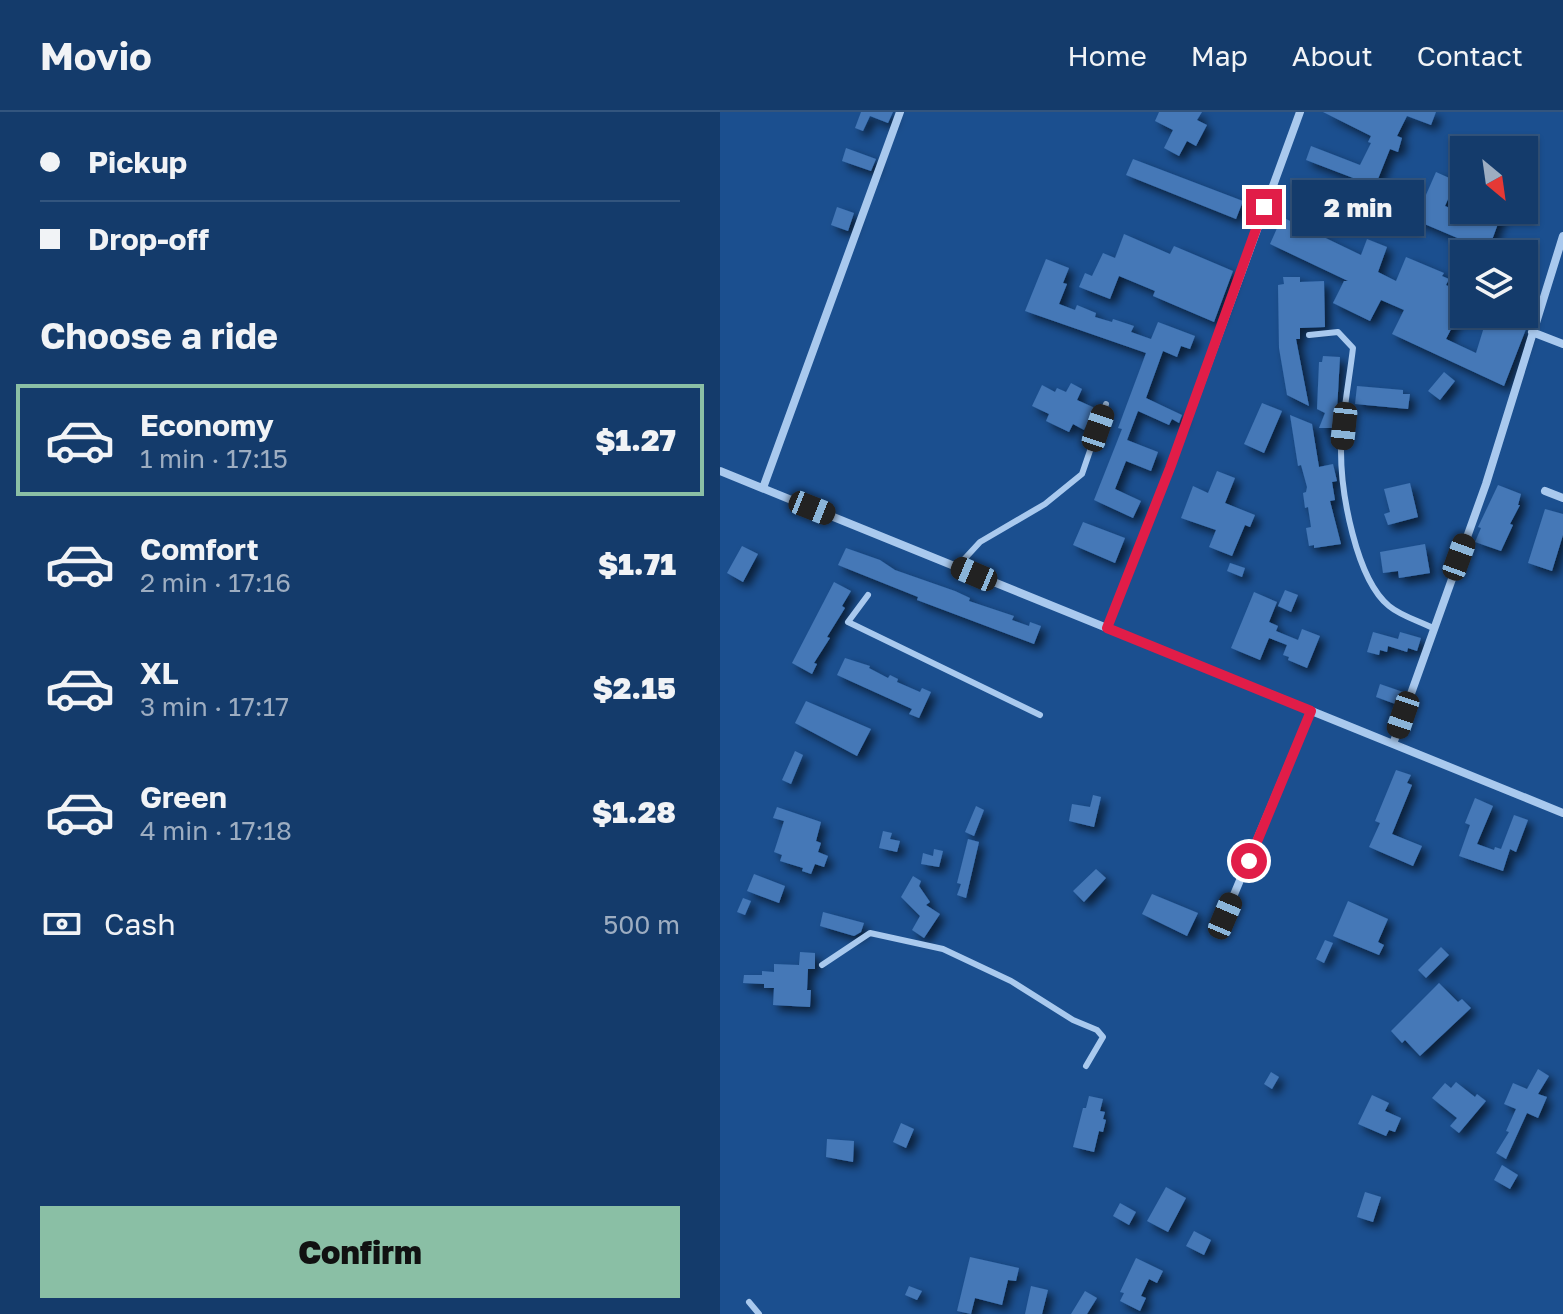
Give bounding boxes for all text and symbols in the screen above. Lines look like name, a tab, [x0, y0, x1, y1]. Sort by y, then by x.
text: Movio	[40, 33, 152, 78]
text: Home	[1068, 39, 1147, 72]
text: Map	[1191, 39, 1248, 72]
text: About	[1292, 39, 1373, 72]
text: Contact	[1417, 39, 1523, 72]
north arrow	[1450, 136, 1538, 224]
map controls	[1450, 136, 1538, 328]
text: Pickup	[88, 144, 187, 180]
callout: 2 min	[1292, 179, 1424, 235]
route end	[1246, 189, 1282, 225]
text: 2 min	[1324, 192, 1392, 223]
text: Drop-off	[88, 221, 209, 257]
button: layers	[1450, 240, 1538, 328]
text: Choose a ride	[40, 314, 278, 357]
car	[1079, 401, 1117, 455]
car	[1330, 401, 1358, 451]
icon: car	[44, 404, 116, 476]
text: Economy	[140, 407, 274, 443]
text: $1.27	[595, 422, 676, 458]
text: 1 min · 17:15	[140, 443, 288, 474]
car	[785, 488, 839, 528]
icon: car	[44, 528, 116, 600]
car	[1440, 530, 1478, 584]
text: Comfort	[140, 531, 259, 567]
text: $1.71	[598, 546, 676, 582]
car	[947, 554, 1001, 594]
text: 2 min · 17:16	[140, 567, 291, 598]
icon: car	[44, 652, 116, 724]
text: XL	[140, 655, 179, 691]
text: $2.15	[593, 670, 676, 706]
car	[1384, 688, 1422, 742]
text: 3 min · 17:17	[140, 691, 289, 722]
icon: car	[44, 776, 116, 848]
text: Green	[140, 779, 227, 815]
text: $1.28	[592, 794, 676, 830]
text: 4 min · 17:18	[140, 815, 292, 846]
route start	[1231, 843, 1267, 879]
car	[1205, 889, 1245, 943]
icon: cash	[40, 902, 84, 946]
text: Cash	[104, 906, 176, 942]
text: 500 m	[603, 909, 680, 940]
button: Confirm	[40, 1206, 680, 1298]

